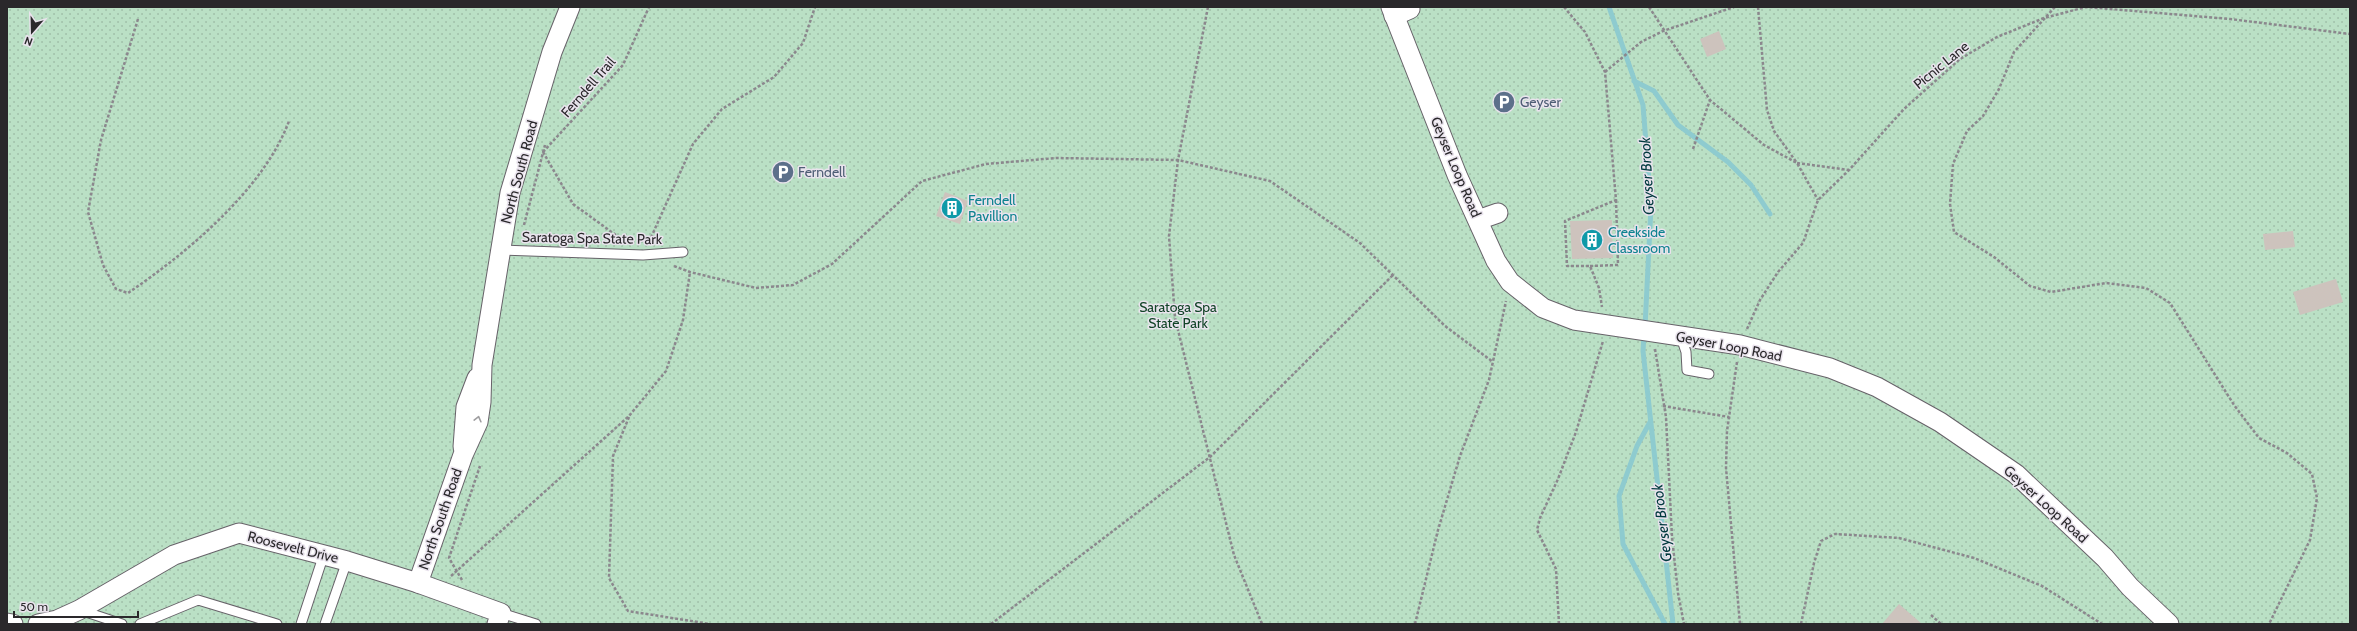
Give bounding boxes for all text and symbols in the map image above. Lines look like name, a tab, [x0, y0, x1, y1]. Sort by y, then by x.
north arrow	[12, 12, 52, 52]
text: N	[23, 33, 35, 49]
street label: Picnic Lane	[1910, 37, 1972, 93]
street label: Ferndell Trail	[557, 53, 620, 121]
parking icon: Geyser	[1491, 89, 1517, 115]
place label: Geyser	[1520, 93, 1561, 111]
street label: Geyser Loop Road	[1427, 114, 1485, 220]
street label: North South Road	[497, 118, 541, 226]
water label: Geyser Brook	[1636, 136, 1658, 215]
parking icon: Ferndell	[770, 159, 796, 185]
place label: Ferndell	[798, 163, 846, 181]
place label: Ferndell Pavillion	[968, 191, 1017, 225]
building icon: Ferndell Pavillion	[939, 195, 965, 221]
place label: Creekside Classroom	[1608, 223, 1670, 257]
building icon: Creekside Classroom	[1579, 227, 1605, 253]
street label: Saratoga Spa State Park	[522, 228, 663, 248]
park label: Saratoga Spa State Park	[1139, 298, 1217, 332]
street label: Geyser Loop Road	[1674, 327, 1784, 365]
one-way arrow	[473, 416, 481, 423]
street label: Geyser Loop Road	[2000, 461, 2092, 547]
street label: North South Road	[414, 466, 466, 572]
water label: Geyser Brook	[1648, 483, 1676, 563]
street label: Roosevelt Drive	[246, 527, 340, 567]
scale bar	[14, 593, 138, 619]
text: 50 m	[20, 599, 48, 614]

